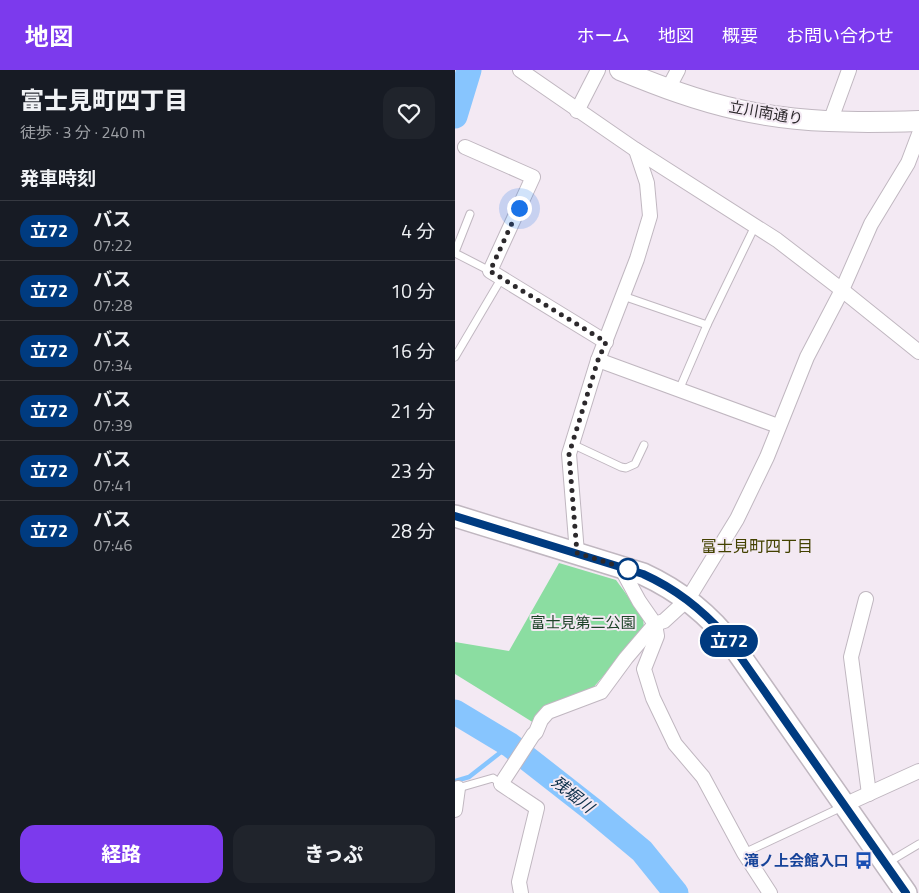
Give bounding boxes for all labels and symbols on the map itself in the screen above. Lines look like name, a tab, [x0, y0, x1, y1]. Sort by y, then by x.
street label: 立川南通り	[727, 95, 805, 130]
your location	[507, 196, 532, 221]
district label: 富士見町四丁目	[701, 534, 813, 558]
unlabelled marker	[617, 558, 639, 580]
park label: 富士見第二公園	[530, 611, 636, 634]
line badge: 立72	[700, 625, 758, 657]
water label: 残堀川	[547, 770, 601, 819]
place label: 滝ノ上会館入口	[744, 849, 849, 872]
bus stop icon: 滝ノ上会館入口	[853, 851, 873, 871]

